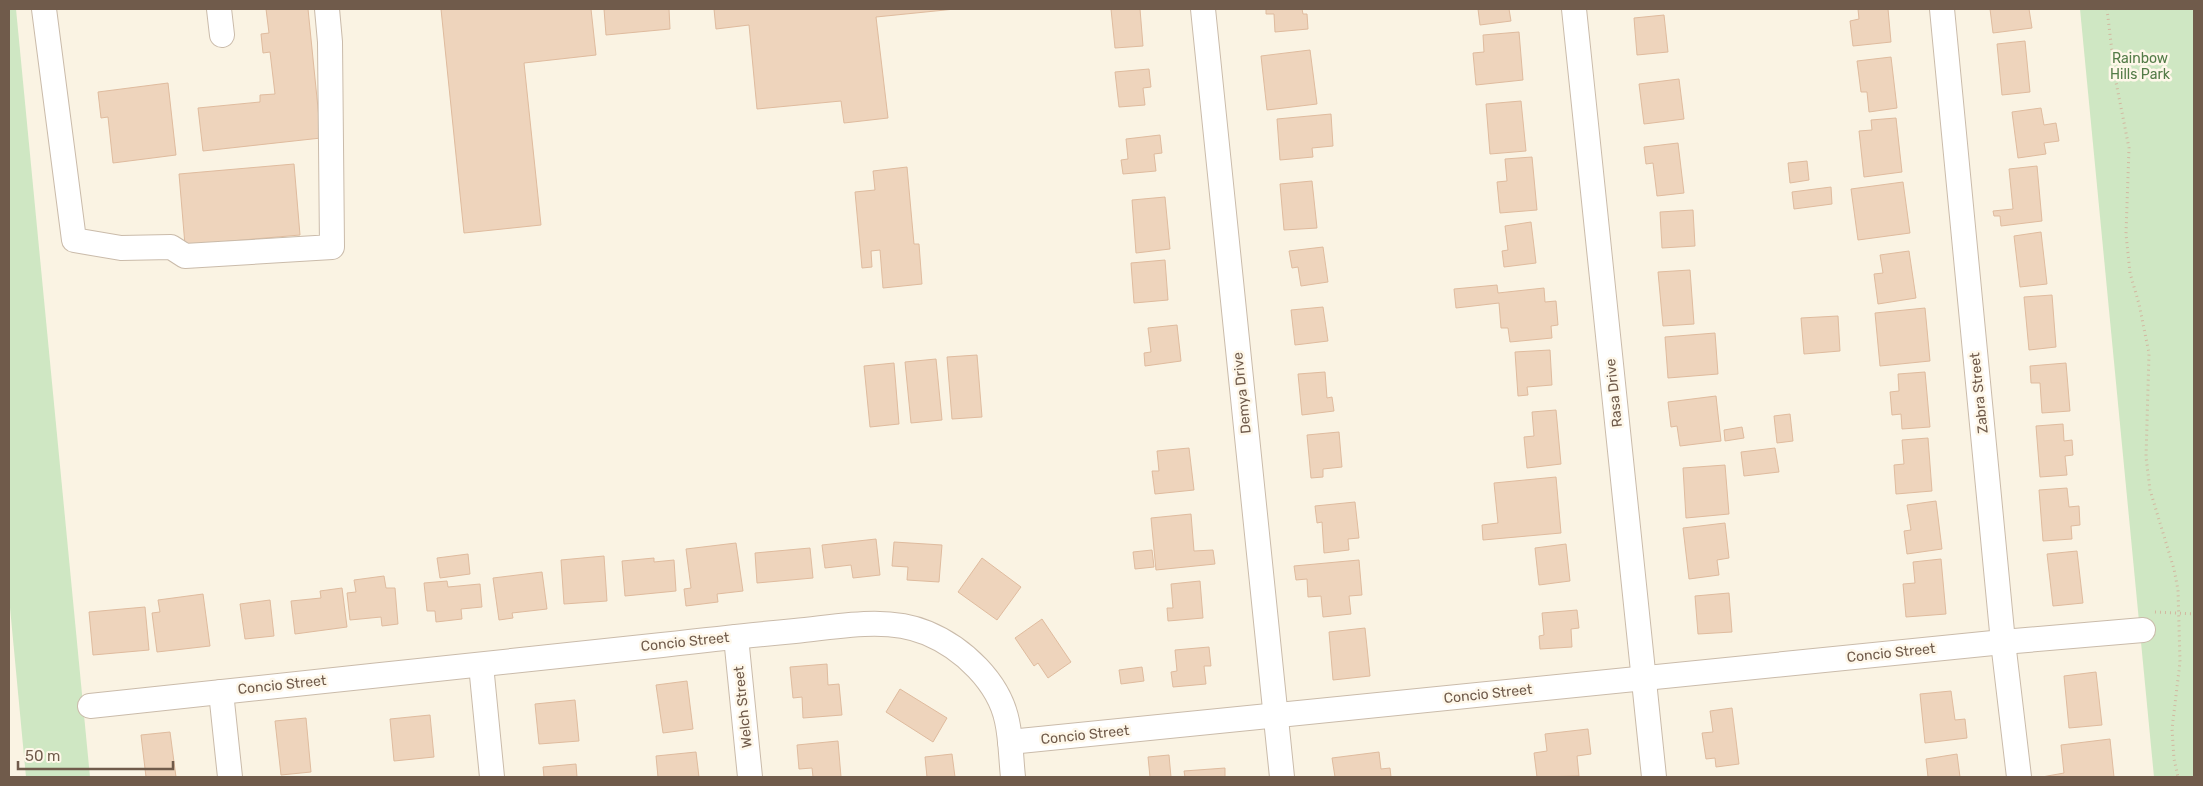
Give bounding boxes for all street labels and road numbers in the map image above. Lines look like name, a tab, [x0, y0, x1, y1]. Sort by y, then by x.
street label: Demya Drive	[1229, 351, 1255, 435]
street label: Zabra Street	[1966, 351, 1992, 434]
street label: Rasa Drive	[1602, 358, 1626, 428]
street label: Concio Street	[640, 629, 731, 655]
street label: Concio Street	[1846, 640, 1937, 666]
street label: Welch Street	[730, 665, 756, 749]
street label: Concio Street	[237, 672, 328, 698]
street label: Concio Street	[1443, 681, 1534, 707]
street label: Concio Street	[1040, 722, 1131, 748]

